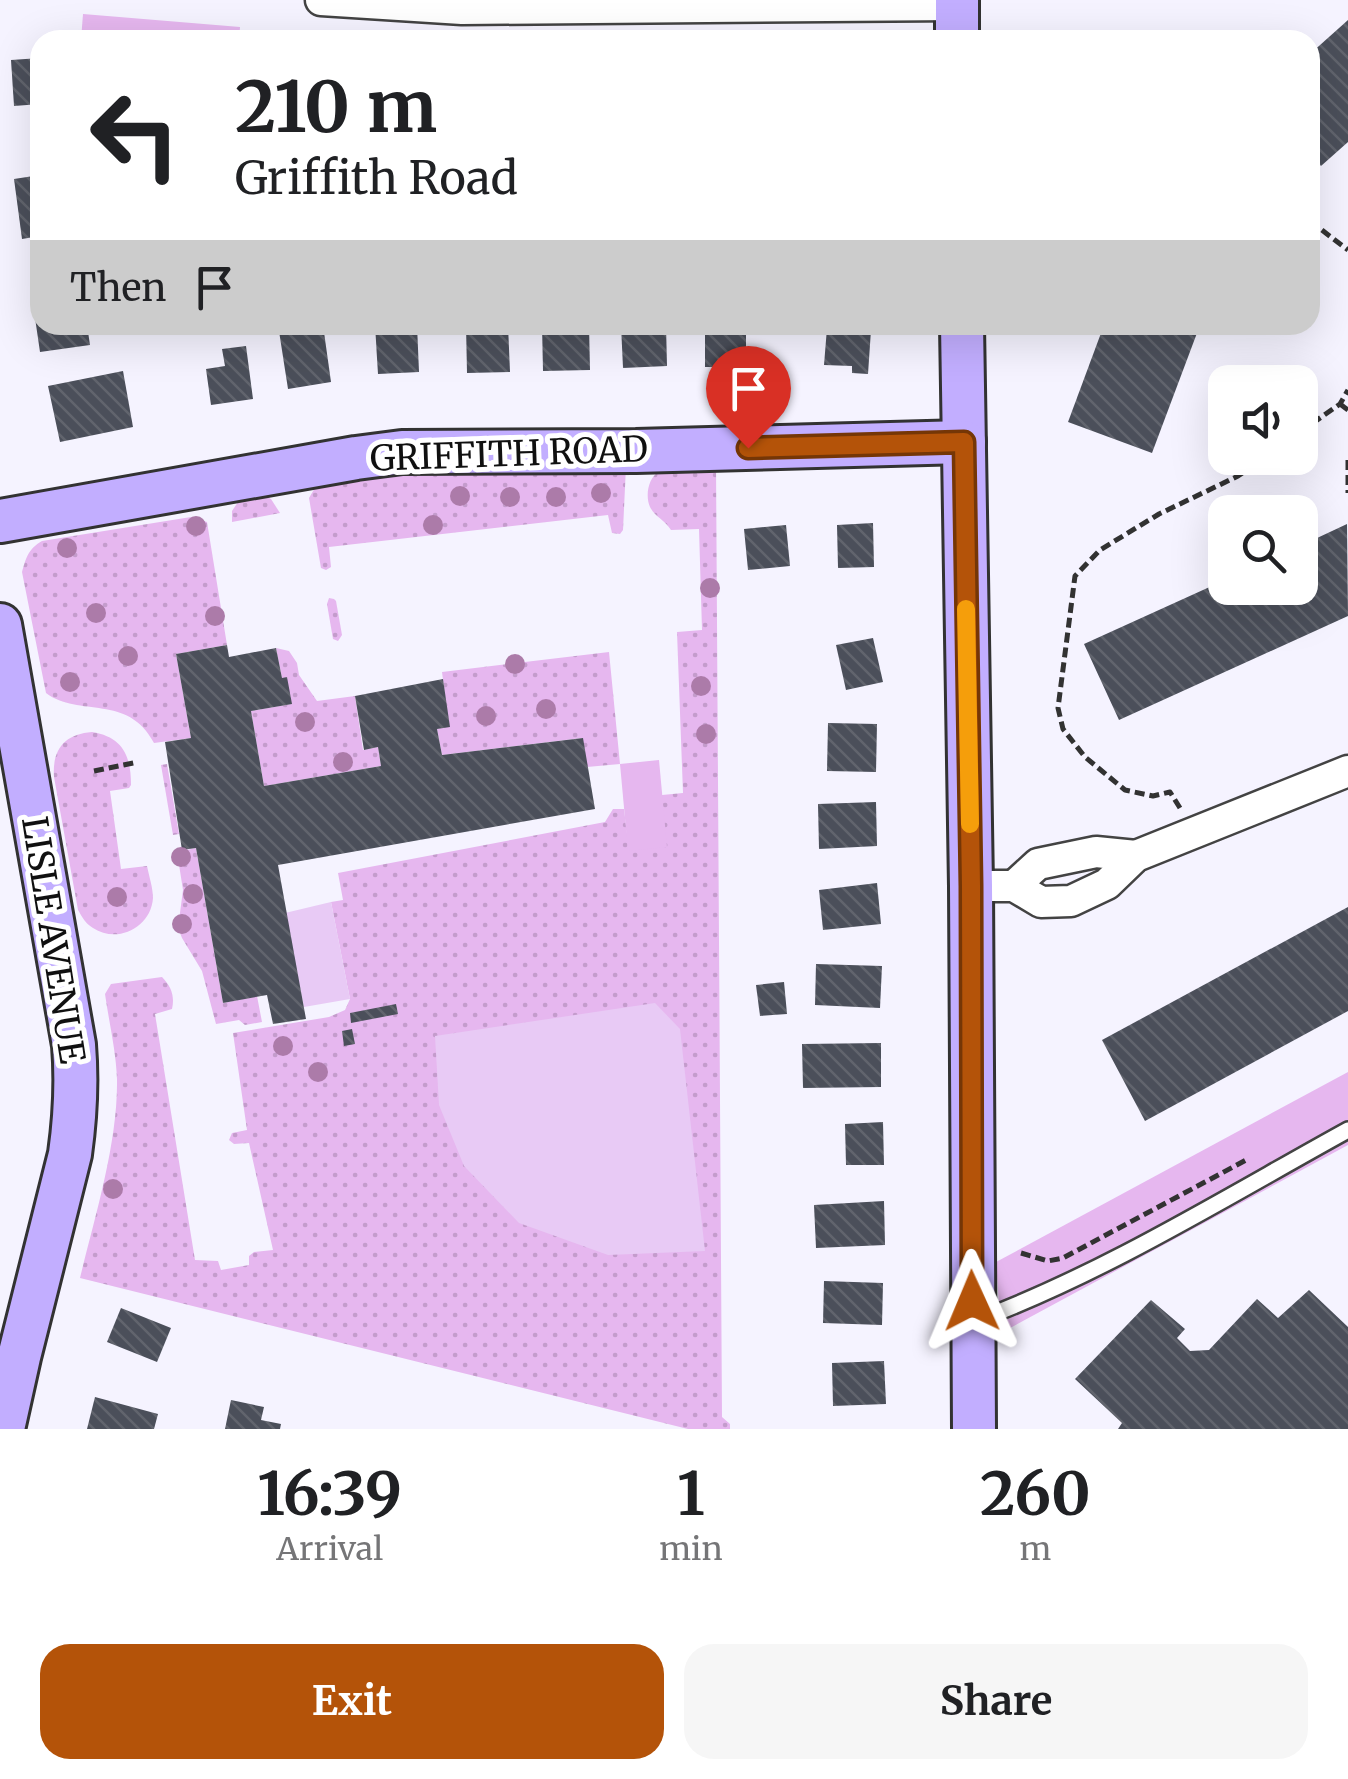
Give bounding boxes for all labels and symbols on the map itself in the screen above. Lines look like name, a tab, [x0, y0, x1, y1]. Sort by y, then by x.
pin	[706, 346, 791, 449]
street label: GRIFFITH ROAD	[369, 427, 649, 481]
street label: LISLE AVENUE	[12, 813, 94, 1067]
position arrow	[920, 1249, 1024, 1353]

